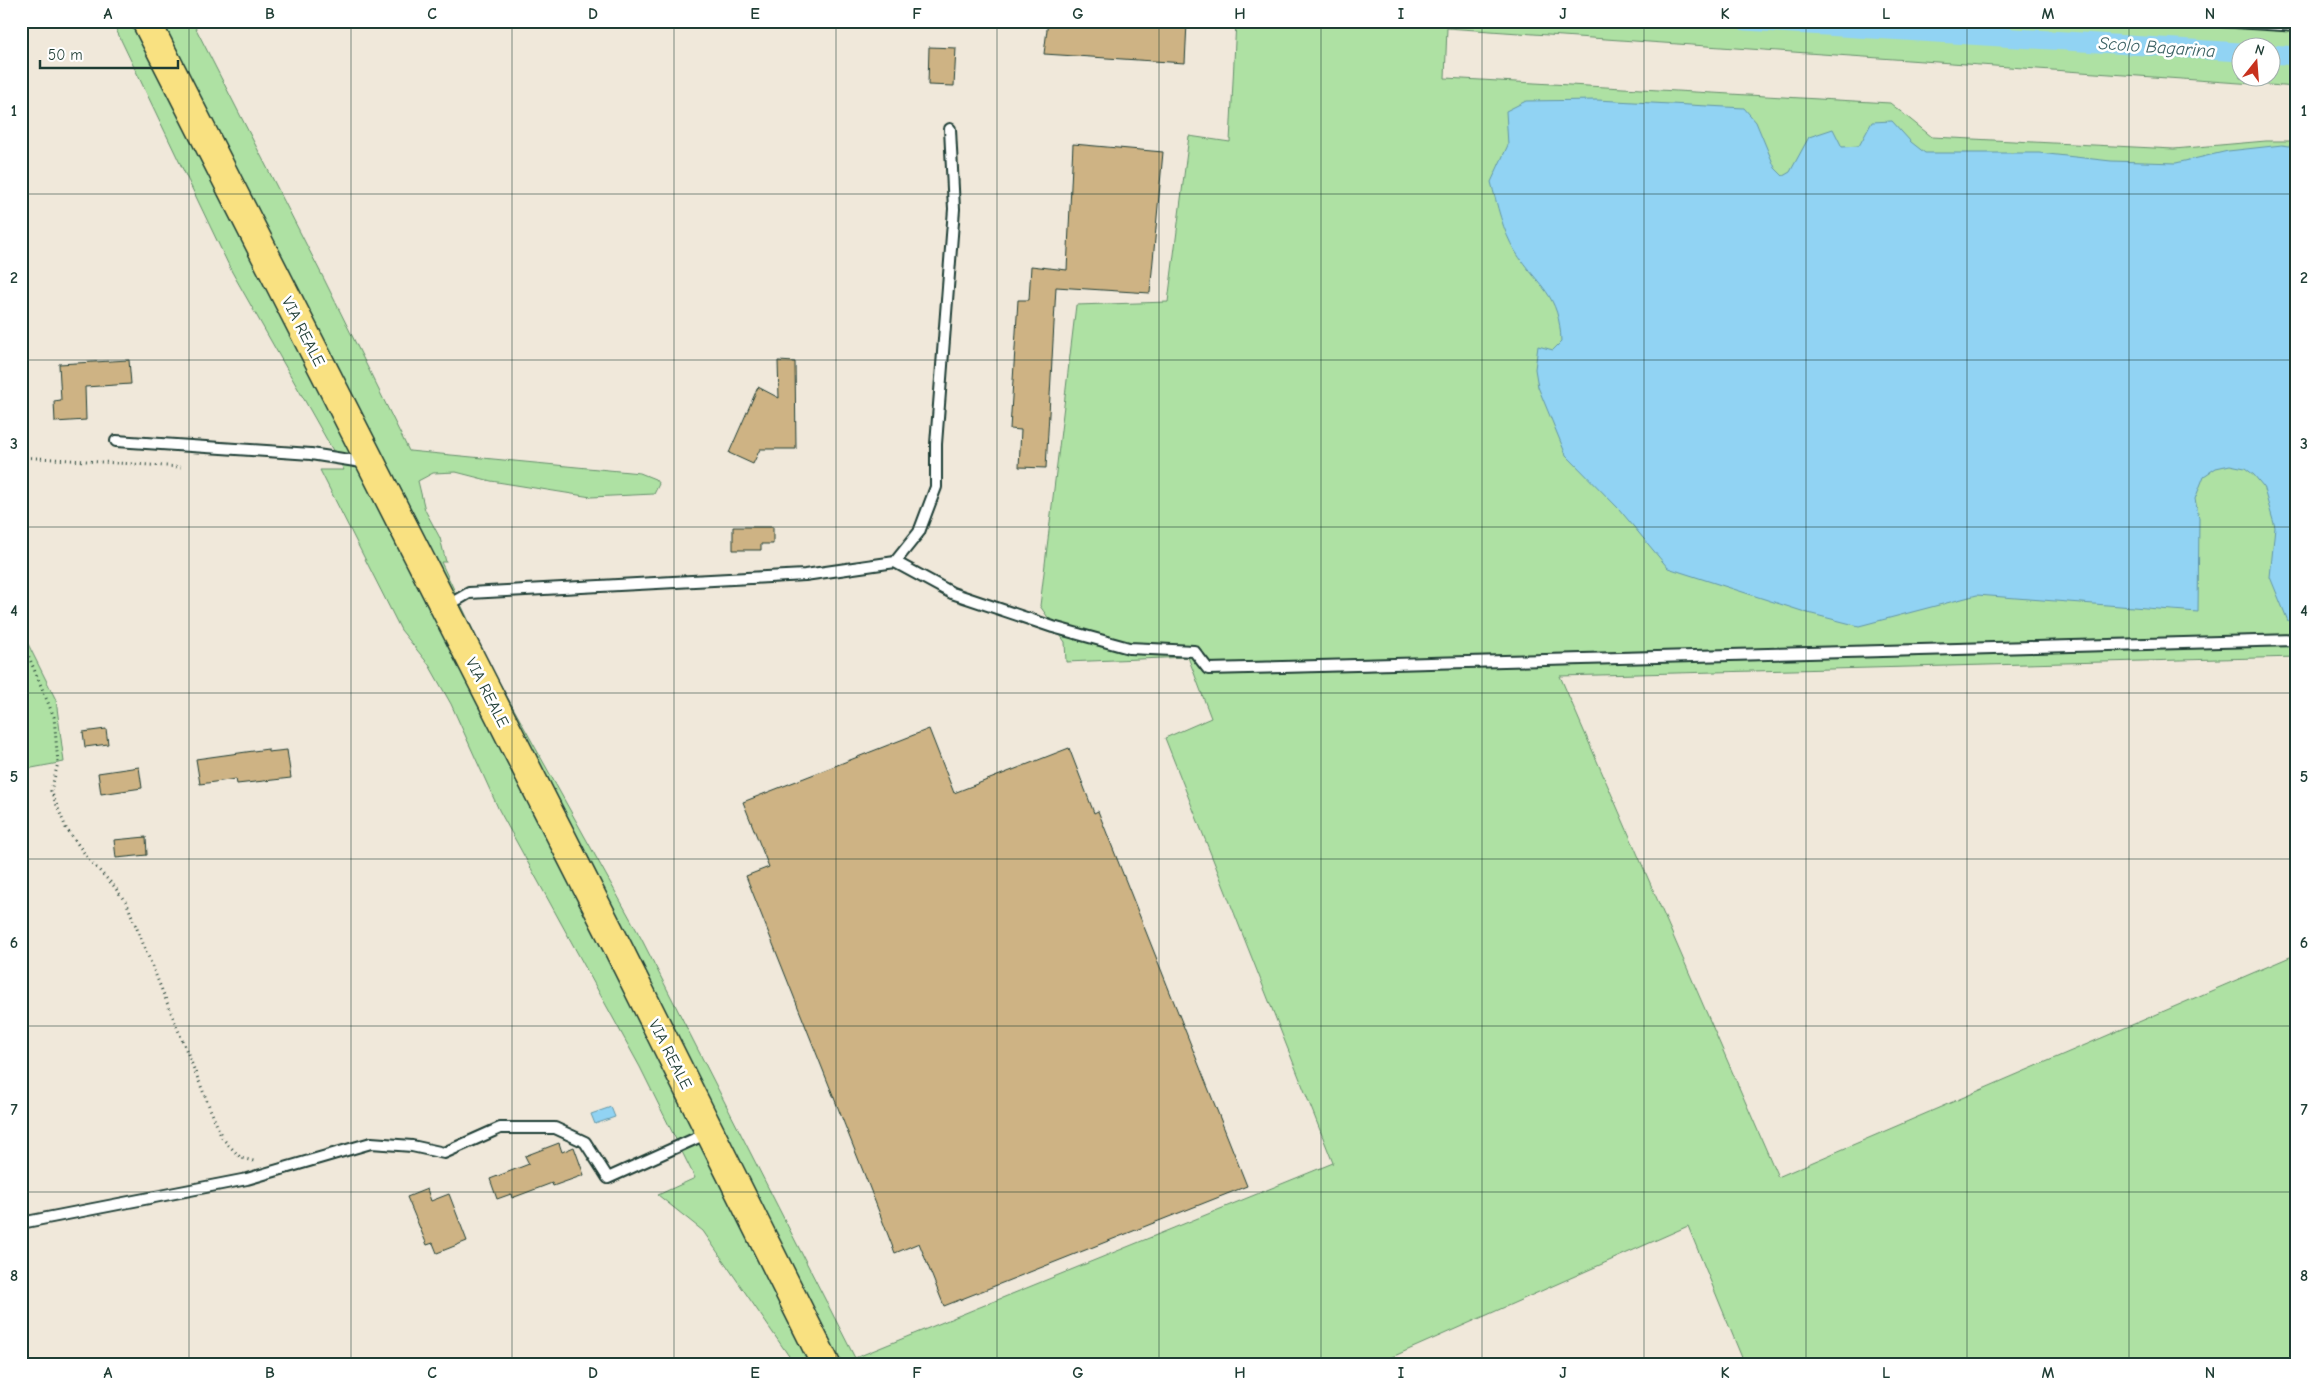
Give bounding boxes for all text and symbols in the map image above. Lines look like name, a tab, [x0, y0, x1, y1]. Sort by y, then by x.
text: A	[104, 5, 113, 23]
text: B	[265, 5, 275, 23]
text: C	[427, 5, 437, 23]
text: D	[588, 5, 598, 23]
text: E	[750, 5, 760, 23]
text: F	[912, 5, 922, 23]
text: G	[1072, 5, 1084, 23]
text: H	[1234, 5, 1246, 23]
text: I	[1398, 5, 1404, 23]
text: J	[1559, 5, 1567, 23]
text: K	[1720, 5, 1730, 23]
text: L	[1882, 5, 1890, 23]
text: M	[2042, 5, 2055, 23]
text: N	[2205, 5, 2215, 23]
water label: Scolo Bagarina	[2098, 33, 2216, 62]
scale bar	[40, 38, 178, 70]
north arrow	[2230, 38, 2280, 88]
text: N	[2253, 41, 2267, 60]
text: 50 m	[48, 46, 83, 64]
text: 1	[11, 102, 17, 120]
text: 1	[2301, 102, 2307, 120]
text: 2	[10, 269, 18, 287]
text: 2	[2300, 269, 2308, 287]
street label: VIA REALE	[278, 294, 328, 370]
text: 3	[10, 435, 18, 453]
text: 3	[2300, 435, 2308, 453]
text: 4	[10, 602, 18, 620]
text: 4	[2300, 602, 2308, 620]
street label: VIA REALE	[462, 655, 512, 731]
text: 5	[10, 768, 18, 786]
text: 5	[2300, 768, 2308, 786]
text: 6	[10, 934, 18, 952]
text: 6	[2300, 934, 2308, 952]
street label: VIA REALE	[645, 1017, 695, 1093]
text: 7	[10, 1101, 18, 1119]
text: 7	[2300, 1101, 2308, 1119]
text: 8	[10, 1267, 18, 1285]
text: 8	[2300, 1267, 2308, 1285]
text: A	[104, 1364, 113, 1382]
text: B	[265, 1364, 275, 1382]
text: C	[427, 1364, 437, 1382]
text: D	[588, 1364, 598, 1382]
text: E	[750, 1364, 760, 1382]
text: F	[912, 1364, 922, 1382]
text: G	[1072, 1364, 1084, 1382]
text: H	[1234, 1364, 1246, 1382]
text: I	[1398, 1364, 1404, 1382]
text: J	[1559, 1364, 1567, 1382]
text: K	[1720, 1364, 1730, 1382]
text: L	[1882, 1364, 1890, 1382]
text: M	[2042, 1364, 2055, 1382]
text: N	[2205, 1364, 2215, 1382]

